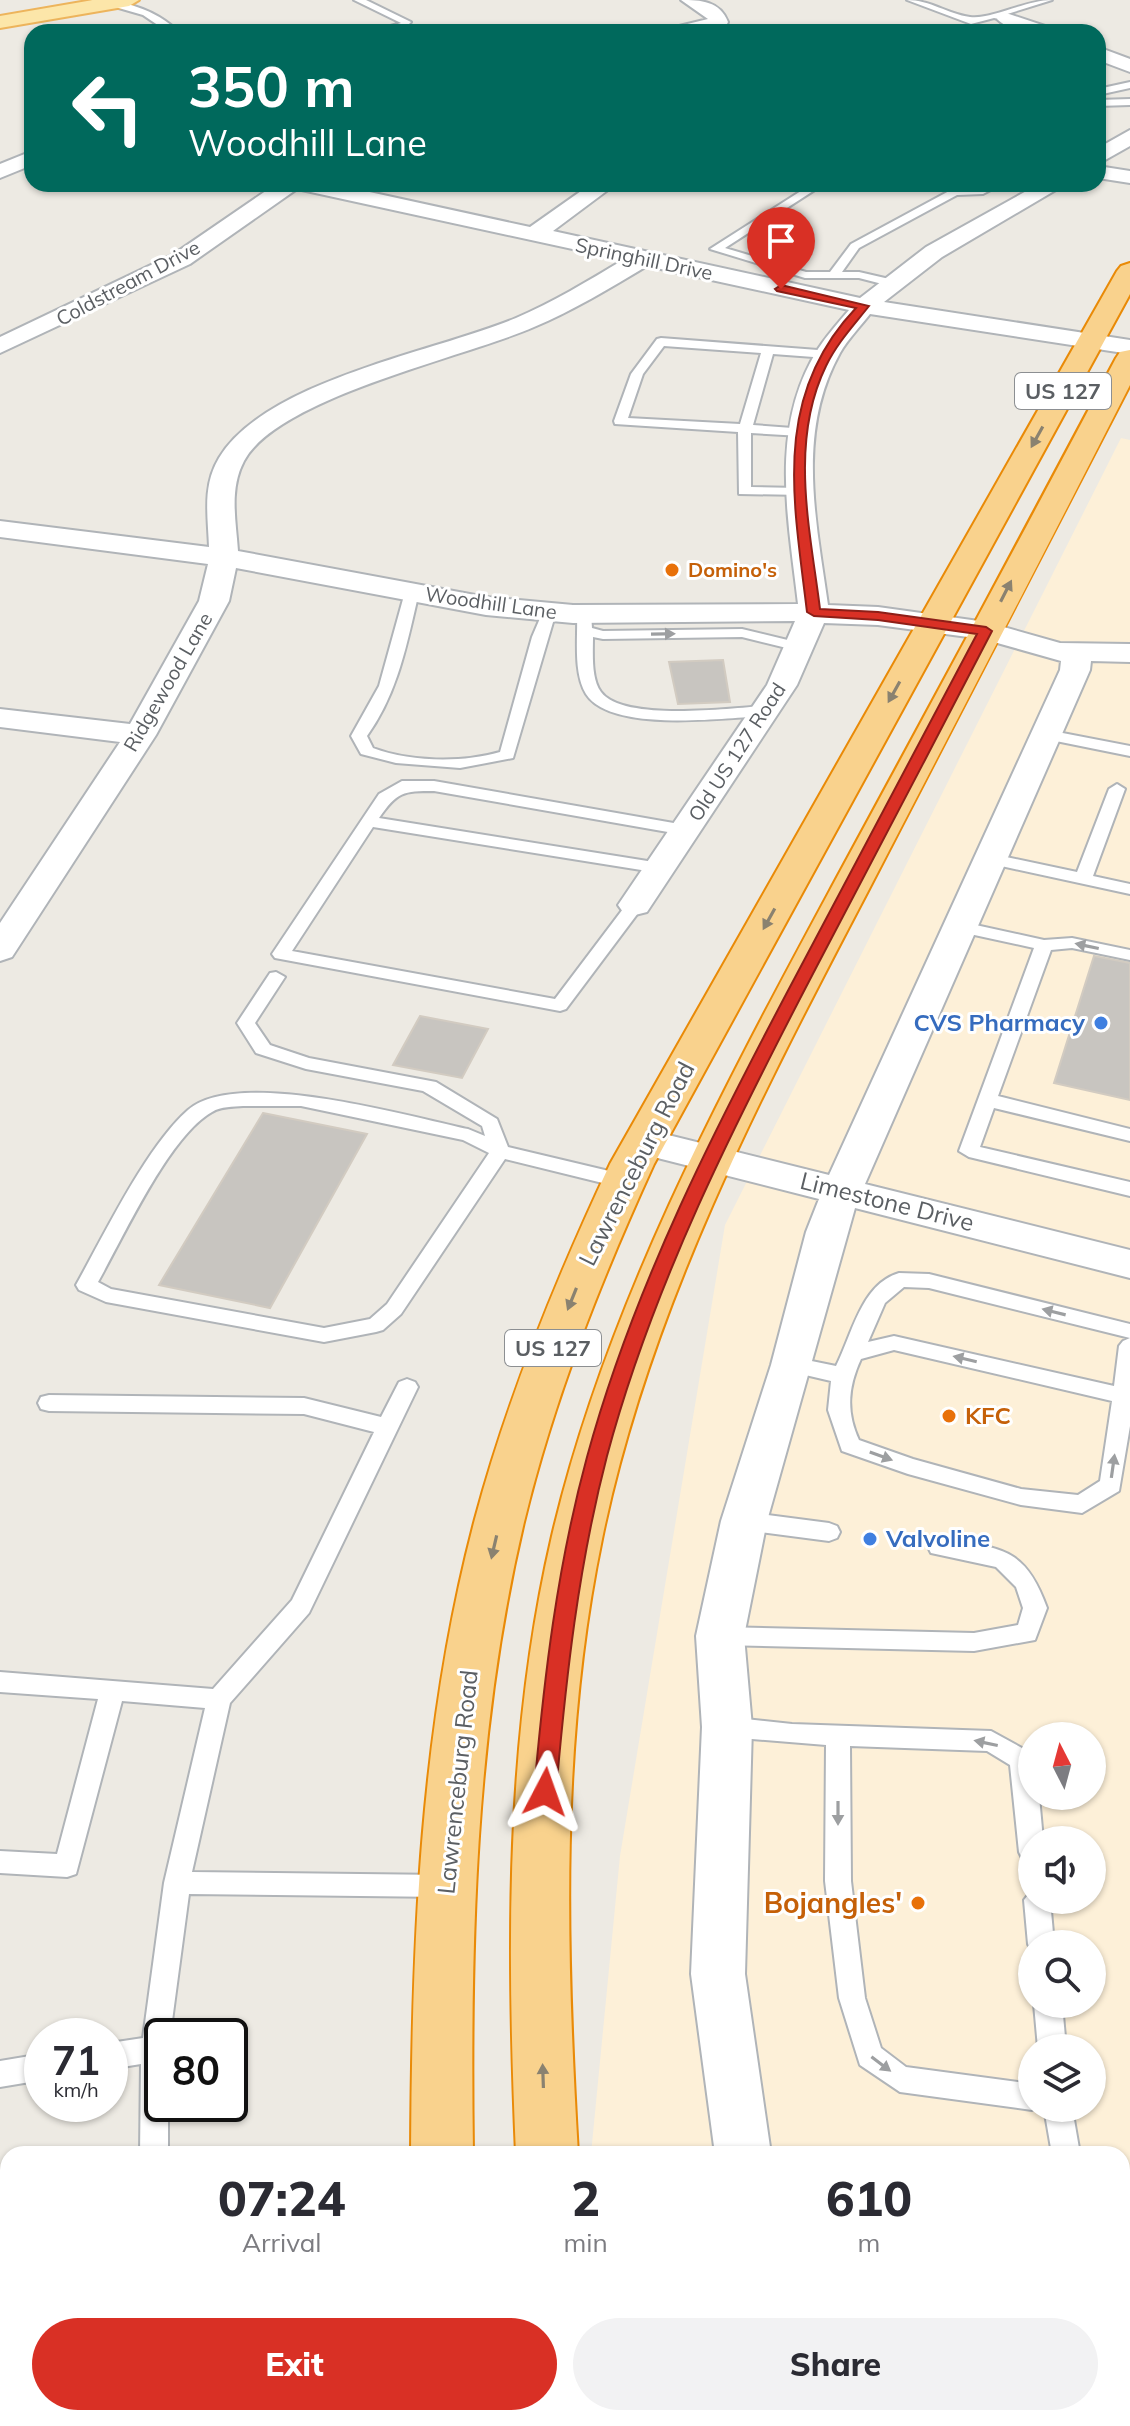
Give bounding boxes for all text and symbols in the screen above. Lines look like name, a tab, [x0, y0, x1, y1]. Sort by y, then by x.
text: 350 m	[188, 51, 355, 121]
icon: left	[56, 56, 160, 160]
text: Woodhill Lane	[188, 120, 427, 165]
pin	[747, 207, 815, 289]
icon: arrive	[759, 219, 803, 263]
street label: Springhill Drive	[573, 232, 715, 285]
street label: Coldstream Drive	[52, 234, 204, 331]
road number: US 127	[1015, 373, 1111, 409]
one-way arrow	[1030, 425, 1044, 448]
place label: Domino's	[688, 557, 777, 582]
marker: Domino's	[663, 561, 681, 579]
one-way arrow	[1000, 580, 1013, 603]
street label: Woodhill Lane	[424, 581, 558, 624]
street label: Ridgewood Lane	[118, 608, 217, 756]
one-way arrow	[651, 628, 676, 640]
street label: Old US 127 Road	[683, 678, 791, 826]
one-way arrow	[887, 680, 901, 703]
one-way arrow	[762, 908, 775, 931]
one-way arrow	[1075, 939, 1100, 952]
place label: CVS Pharmacy	[913, 1007, 1086, 1037]
marker: CVS Pharmacy	[1092, 1014, 1110, 1032]
street label: Lawrenceburg Road	[572, 1057, 701, 1271]
street label: Limestone Drive	[797, 1165, 977, 1237]
one-way arrow	[565, 1287, 578, 1311]
one-way arrow	[1042, 1306, 1067, 1318]
road number: US 127	[505, 1330, 601, 1366]
one-way arrow	[953, 1353, 978, 1365]
place label: KFC	[965, 1400, 1011, 1430]
marker: KFC	[940, 1407, 958, 1425]
one-way arrow	[869, 1450, 893, 1463]
one-way arrow	[1107, 1454, 1120, 1479]
place label: Valvoline	[885, 1523, 990, 1553]
marker: Valvoline	[861, 1530, 879, 1548]
one-way arrow	[487, 1534, 499, 1559]
street label: Lawrenceburg Road	[430, 1668, 484, 1895]
north arrow	[1018, 1722, 1106, 1810]
map controls	[1018, 1722, 1106, 2122]
one-way arrow	[973, 1737, 998, 1749]
position arrow	[503, 1750, 587, 1834]
one-way arrow	[832, 1801, 844, 1826]
button: sound	[1018, 1826, 1106, 1914]
place label: Bojangles'	[764, 1885, 902, 1920]
marker: Bojangles'	[909, 1894, 927, 1912]
button: search	[1018, 1930, 1106, 2018]
speed limit sign: 80	[144, 2018, 248, 2122]
button: layers	[1018, 2034, 1106, 2122]
text: 71	[52, 2035, 100, 2085]
one-way arrow	[871, 2056, 891, 2072]
one-way arrow	[536, 2063, 549, 2088]
text: km/h	[53, 2077, 99, 2102]
text: 07:24	[218, 2168, 346, 2228]
text: 2	[571, 2168, 600, 2228]
text: 610	[826, 2168, 912, 2228]
text: Arrival	[242, 2226, 322, 2259]
text: min	[564, 2226, 608, 2259]
text: m	[857, 2226, 880, 2259]
button: Exit	[32, 2318, 557, 2410]
button: Share	[573, 2318, 1098, 2410]

